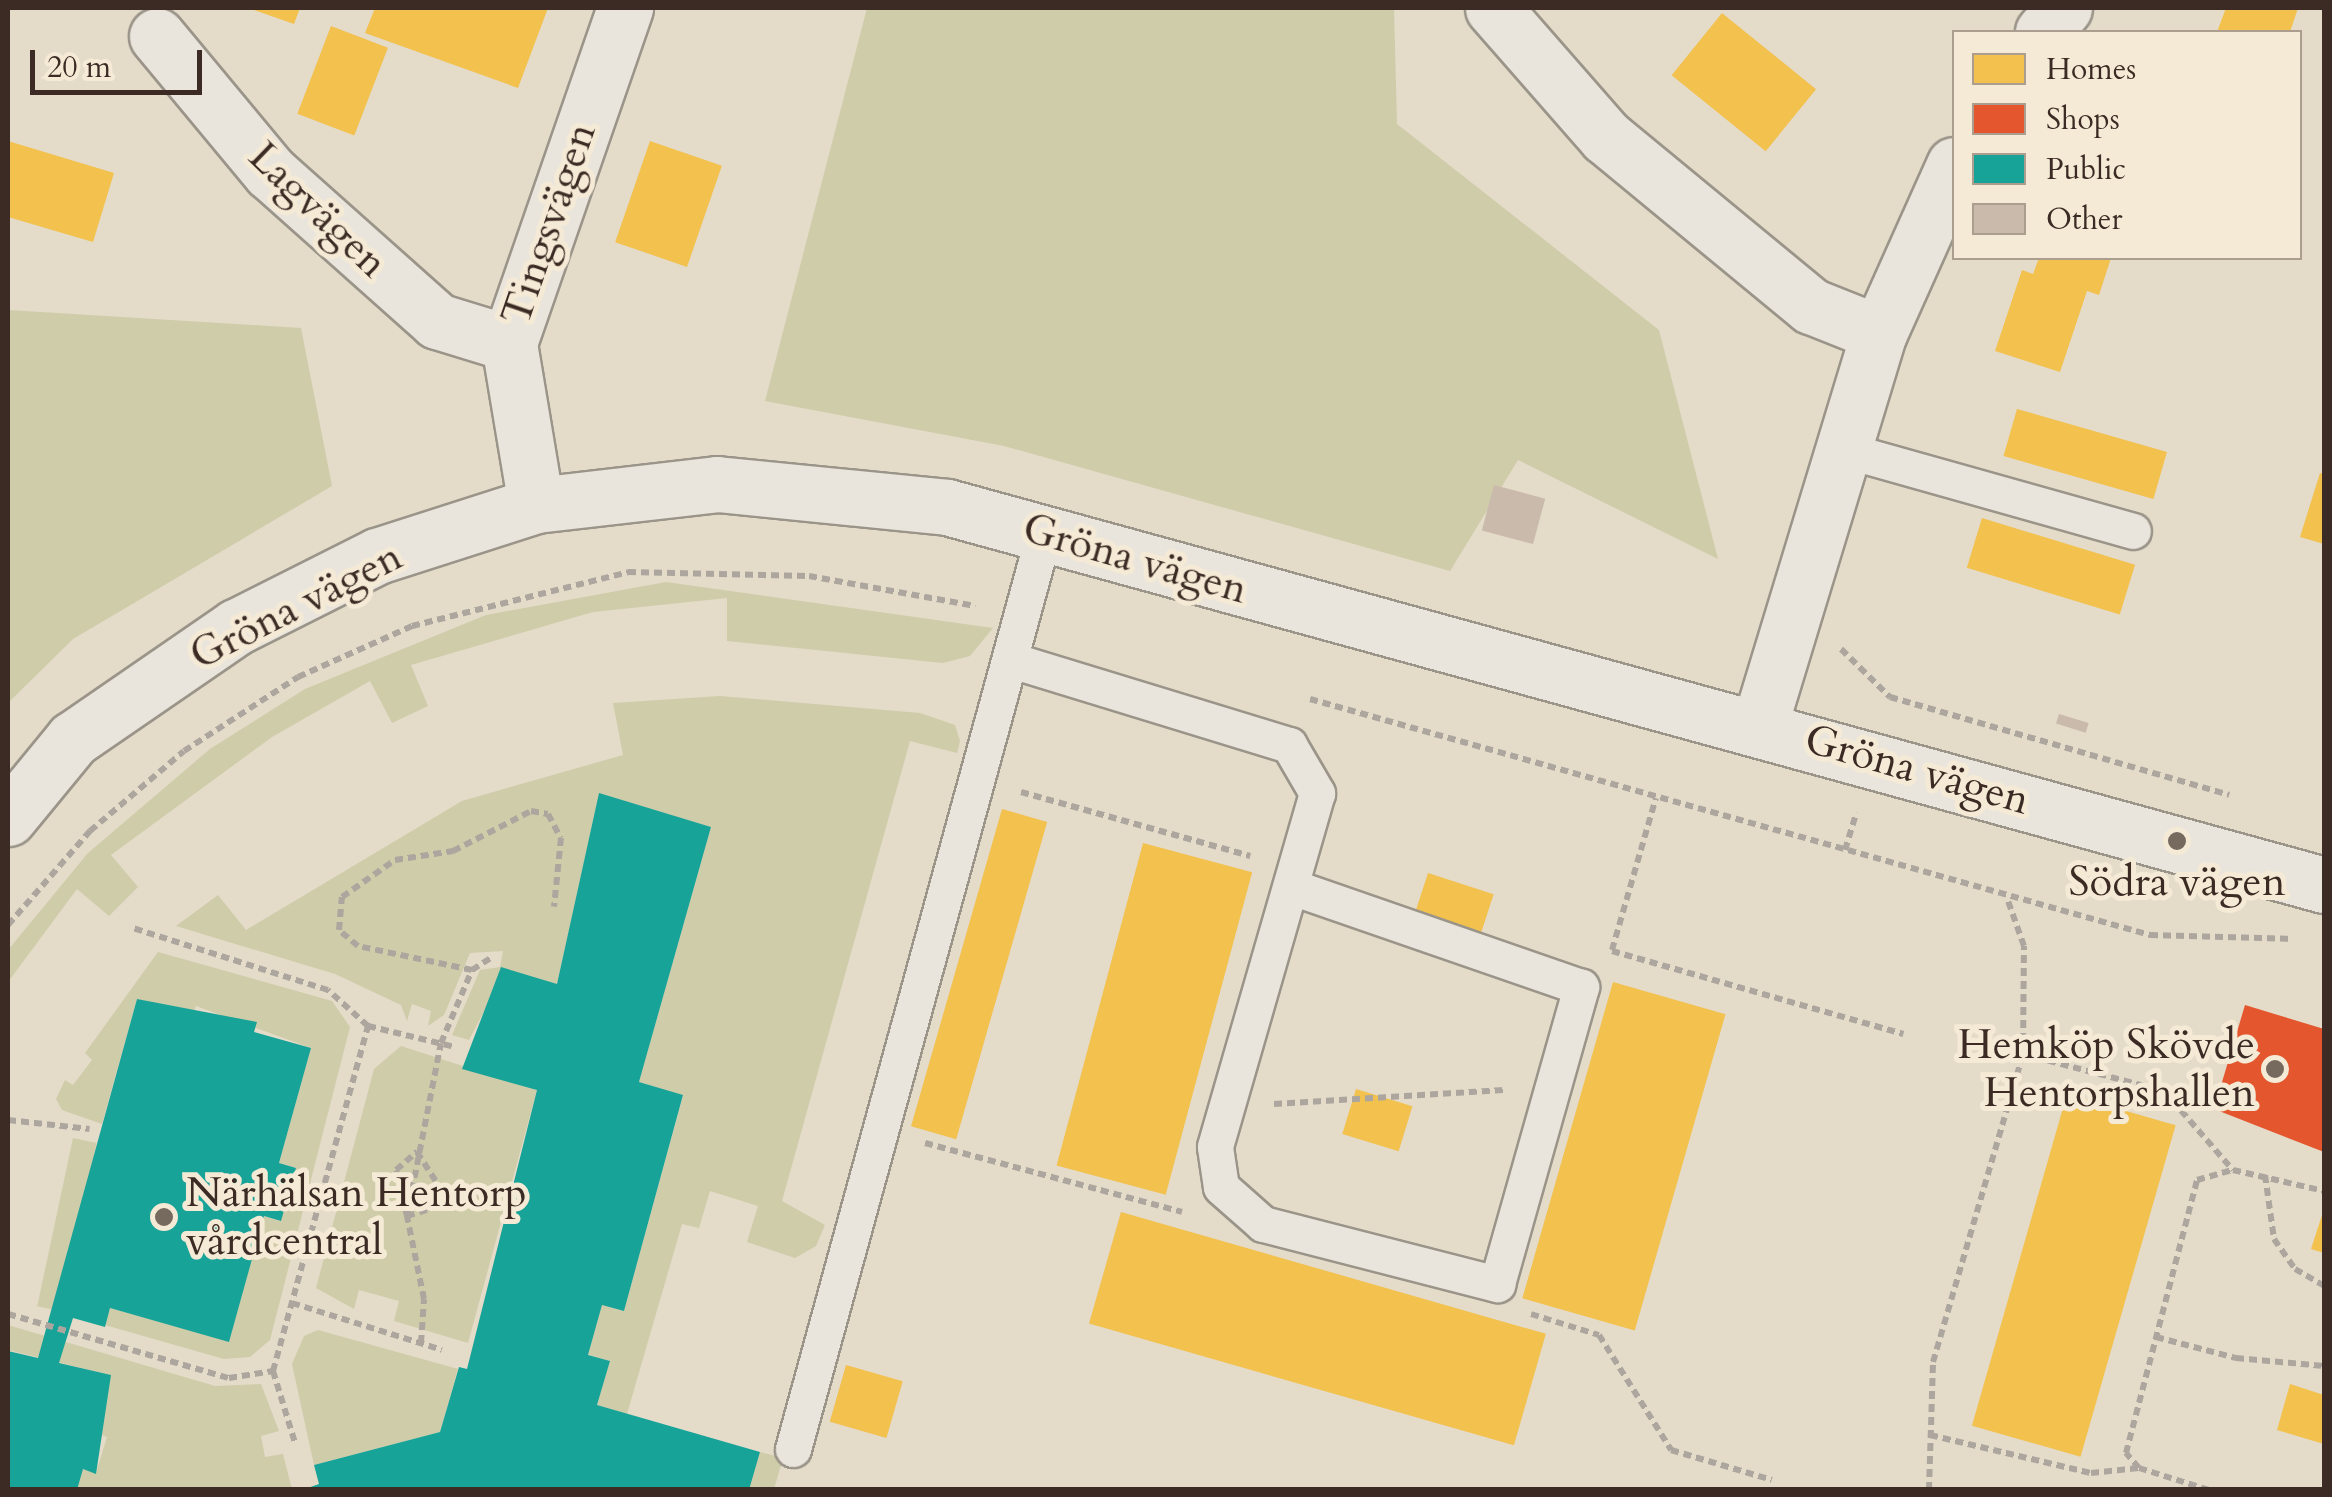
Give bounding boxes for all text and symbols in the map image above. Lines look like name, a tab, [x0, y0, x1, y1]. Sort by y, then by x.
scale bar	[35, 30, 208, 92]
legend	[1952, 30, 2302, 260]
text: 20 m	[47, 47, 111, 88]
text: Homes	[2046, 49, 2136, 90]
text: Shops	[2046, 99, 2120, 140]
street label: Tingsvägen	[491, 116, 607, 332]
street label: Lagvägen	[238, 132, 398, 288]
text: Public	[2046, 149, 2126, 190]
text: Other	[2046, 199, 2122, 240]
street label: Gröna vägen	[1017, 503, 1253, 615]
street label: Gröna vägen	[182, 531, 410, 681]
street label: Gröna vägen	[1799, 714, 2035, 826]
marker: Södra vägen	[2166, 830, 2188, 852]
place label: Södra vägen	[2068, 857, 2286, 907]
place label: Hemköp Skövde Hentorpshallen	[1958, 1020, 2255, 1118]
marker: Hemköp Skövde Hentorpshallen	[2264, 1058, 2286, 1080]
place label: Närhälsan Hentorp vårdcentral	[186, 1168, 527, 1266]
marker: Närhälsan Hentorp vårdcentral	[151, 1204, 177, 1230]

